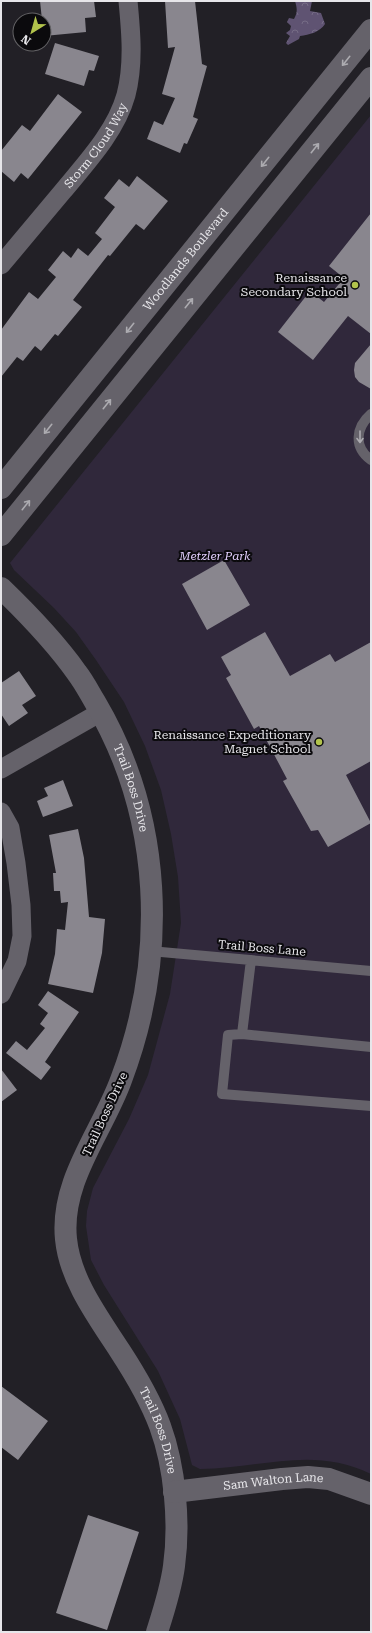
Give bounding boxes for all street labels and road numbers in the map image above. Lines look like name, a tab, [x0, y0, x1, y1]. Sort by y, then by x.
street label: Storm Cloud Way	[61, 100, 130, 191]
street label: Woodlands Boulevard	[140, 205, 231, 313]
street label: Trail Boss Drive	[111, 742, 151, 833]
street label: Trail Boss Lane	[218, 937, 307, 959]
street label: Trail Boss Drive	[79, 1069, 131, 1158]
street label: Trail Boss Drive	[136, 1385, 179, 1475]
street label: Sam Walton Lane	[222, 1470, 325, 1493]

